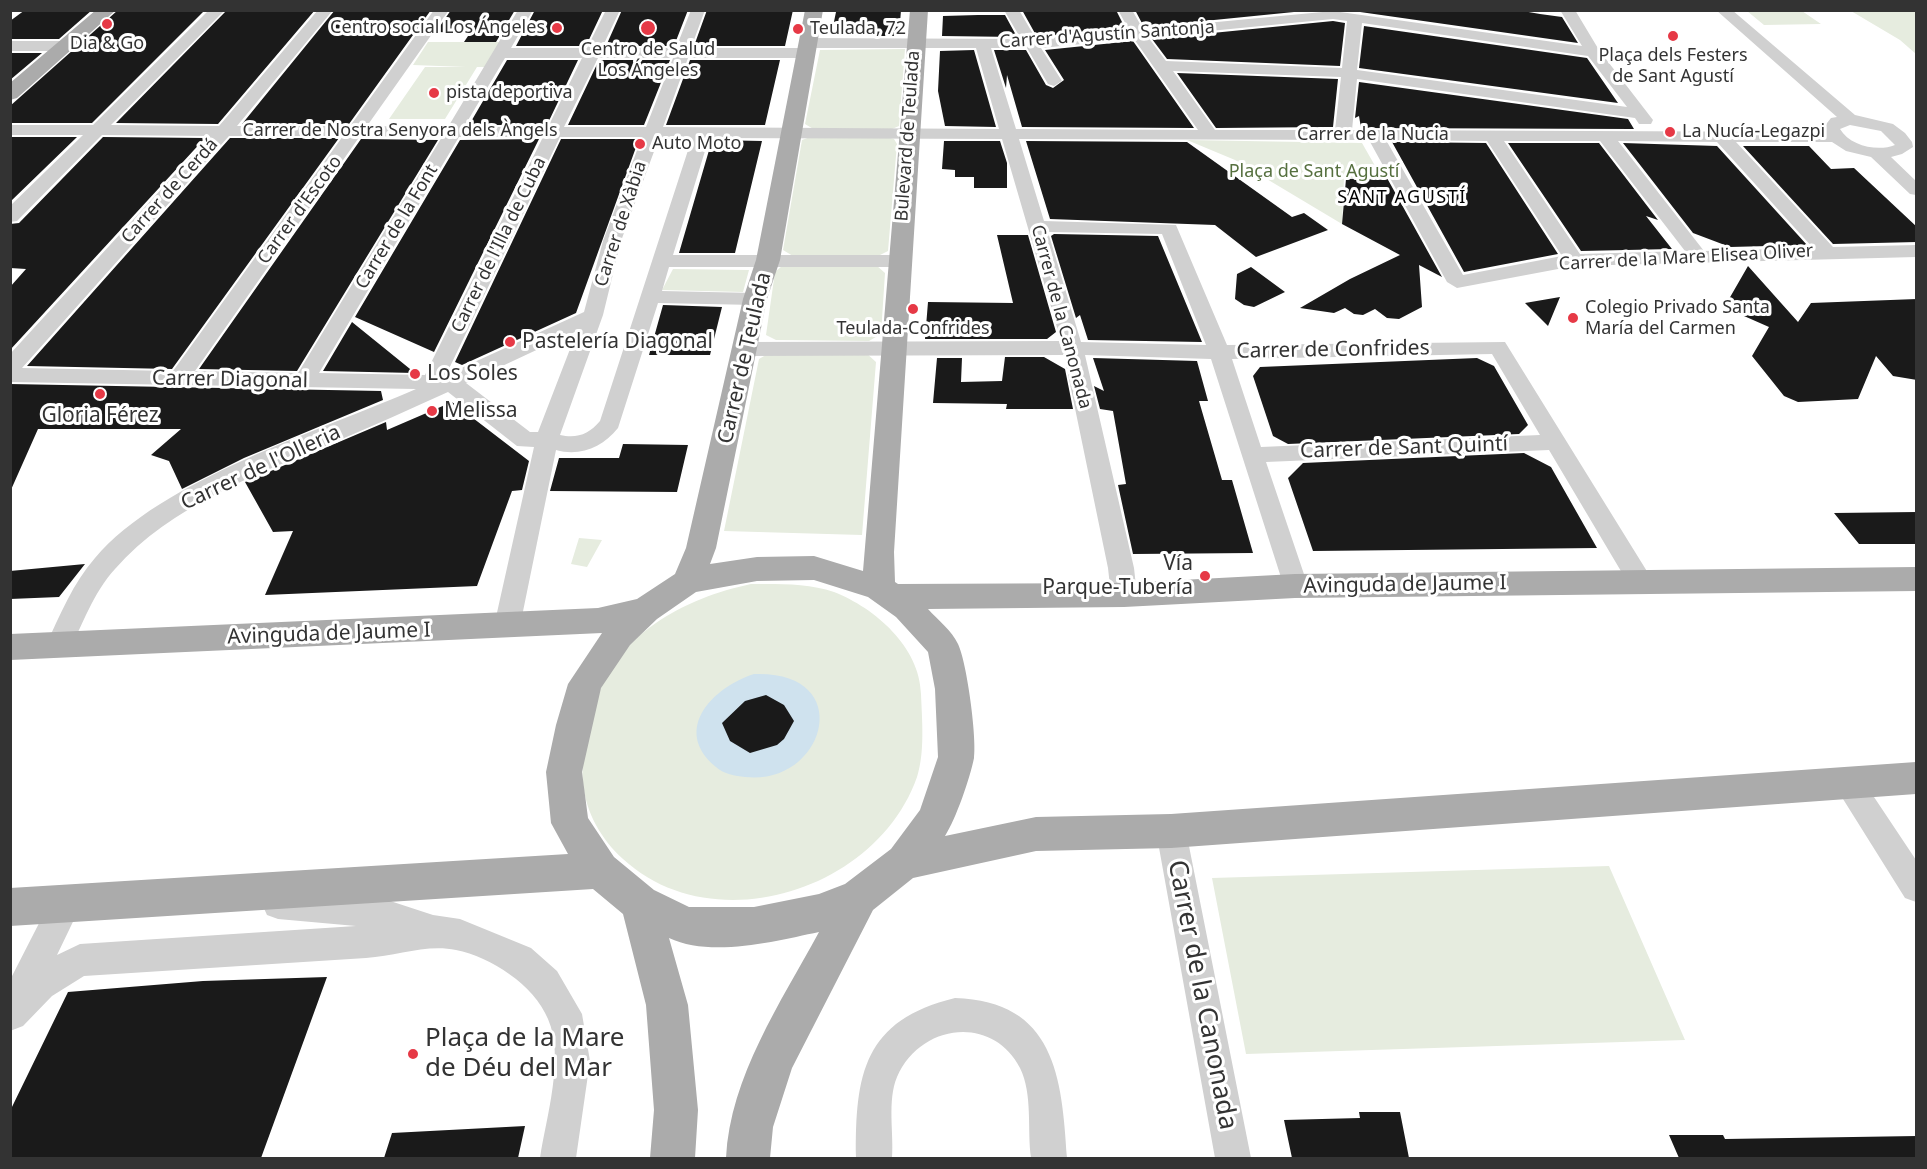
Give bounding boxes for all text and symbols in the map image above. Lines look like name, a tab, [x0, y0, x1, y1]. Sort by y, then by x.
marker: Dia & Go	[100, 17, 114, 31]
place label: Centro social Los Ángeles	[330, 17, 545, 39]
street label: Carrer d'Agustín Santonja	[999, 17, 1215, 53]
place label: Teulada, 72	[810, 18, 906, 40]
marker: Centro de Salud Los Ángeles	[639, 19, 657, 37]
marker: Centro social Los Ángeles	[550, 21, 564, 35]
marker: Teulada, 72	[791, 22, 805, 36]
marker: Plaça dels Festers de Sant Agustí	[1666, 29, 1680, 43]
place label: Dia & Go	[70, 33, 144, 55]
place label: Centro de Salud Los Ángeles	[581, 39, 715, 82]
place label: Plaça dels Festers de Sant Agustí	[1598, 45, 1748, 88]
street label: Bulevard de Teulada	[891, 50, 925, 222]
place label: pista deportiva	[446, 82, 573, 104]
marker: pista deportiva	[427, 86, 441, 100]
street label: Carrer de Nostra Senyora dels Àngels	[242, 120, 558, 142]
place label: La Nucía-Legazpi	[1682, 121, 1825, 143]
street label: Carrer de la Nucia	[1297, 124, 1449, 146]
marker: La Nucía-Legazpi	[1663, 125, 1677, 139]
place label: Auto Moto	[652, 133, 741, 155]
street label: Carrer de Cerdá	[117, 134, 223, 248]
marker: Auto Moto	[633, 137, 647, 151]
street label: Carrer d'Escoto	[253, 152, 347, 268]
street label: Carrer de l'Illa de Cuba	[447, 154, 551, 336]
street label: Carrer de Xàbia	[591, 159, 651, 289]
street label: Carrer de la Font	[351, 161, 443, 293]
park label: Plaça de Sant Agustí	[1229, 161, 1399, 183]
district label: SANT AGUSTÍ	[1337, 187, 1467, 209]
street label: Carrer de la Canonada	[1026, 223, 1096, 411]
street label: Carrer de la Mare Elisea Oliver	[1558, 241, 1814, 275]
street label: Carrer de Teulada	[713, 270, 777, 446]
place label: Colegio Privado Santa María del Carmen	[1585, 297, 1770, 340]
marker: Teulada-Confrides	[906, 302, 920, 316]
marker: Colegio Privado Santa María del Carmen	[1566, 311, 1580, 325]
place label: Teulada-Confrides	[836, 318, 990, 340]
place label: Pastelería Diagonal	[522, 329, 713, 355]
marker: Pastelería Diagonal	[503, 335, 517, 349]
street label: Carrer de Confrides	[1236, 336, 1430, 364]
place label: Los Soles	[427, 361, 518, 387]
street label: Carrer Diagonal	[152, 366, 308, 394]
marker: Los Soles	[408, 367, 422, 381]
marker: Gloria Férez	[93, 387, 107, 401]
place label: Melissa	[444, 398, 518, 424]
place label: Gloria Férez	[41, 403, 159, 429]
marker: Melissa	[425, 404, 439, 418]
street label: Carrer de l'Olleria	[177, 420, 345, 516]
street label: Carrer de Sant Quintí	[1299, 432, 1509, 464]
place label: Vía Parque-Tubería	[1042, 551, 1193, 601]
marker: Vía Parque-Tubería	[1198, 569, 1212, 583]
street label: Avinguda de Jaume I	[1303, 571, 1507, 599]
street label: Avinguda de Jaume I	[227, 618, 431, 650]
street label: Carrer de la Canonada	[1161, 858, 1243, 1132]
place label: Plaça de la Mare de Déu del Mar	[425, 1023, 624, 1084]
marker: Plaça de la Mare de Déu del Mar	[406, 1047, 420, 1061]

